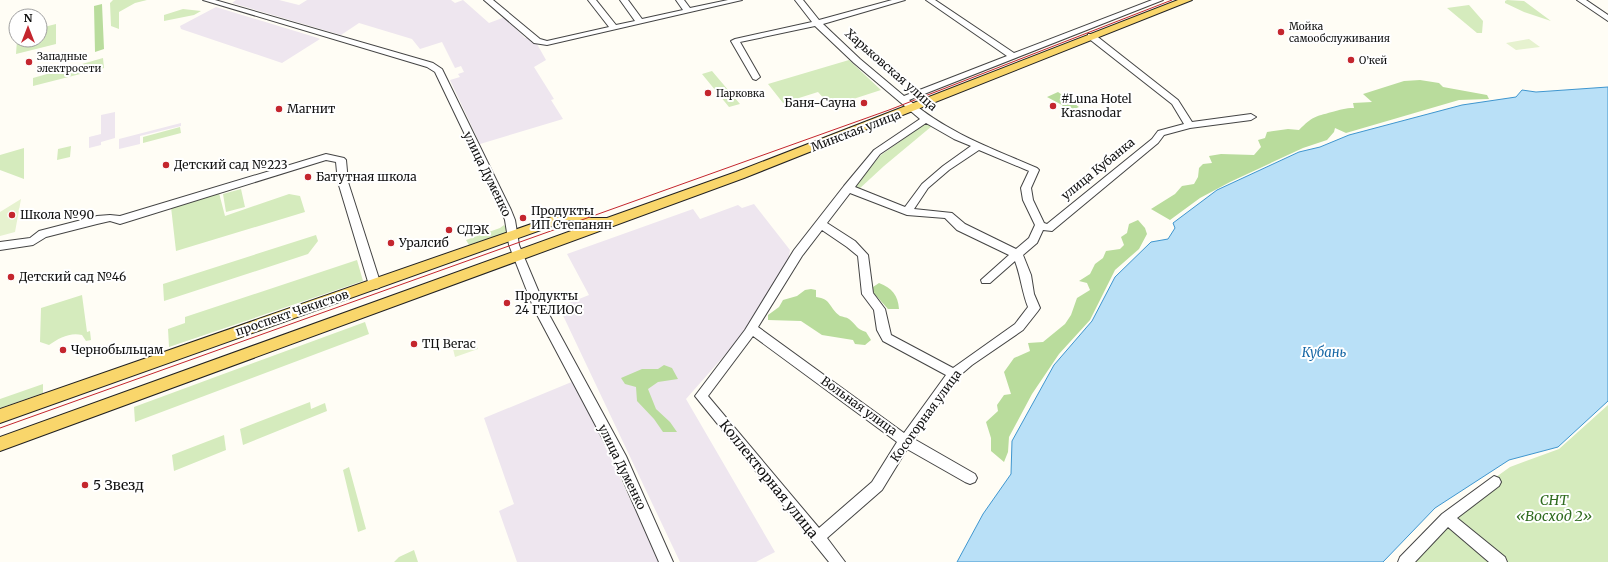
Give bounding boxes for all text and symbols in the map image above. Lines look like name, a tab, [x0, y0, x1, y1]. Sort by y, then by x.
north arrow	[8, 8, 48, 48]
text: N	[24, 11, 33, 25]
place label: Мойка самообслуживания	[1289, 20, 1390, 45]
street label: Харьковская улица	[842, 26, 941, 114]
marker: Мойка самообслуживания	[1276, 27, 1286, 37]
place label: Западные электросети	[37, 50, 101, 75]
place label: О’кей	[1359, 54, 1387, 67]
marker: О’кей	[1346, 55, 1356, 65]
marker: Западные электросети	[24, 57, 34, 67]
place label: Парковка	[716, 87, 765, 100]
marker: Парковка	[703, 88, 713, 98]
place label: #Luna Hotel Krasnodar	[1061, 91, 1132, 120]
place label: Баня-Сауна	[784, 95, 857, 110]
marker: Баня-Сауна	[859, 98, 869, 108]
place label: Магнит	[287, 101, 335, 116]
marker: #Luna Hotel Krasnodar	[1048, 101, 1058, 111]
marker: Магнит	[274, 104, 284, 114]
street label: Минская улица	[809, 106, 903, 155]
street label: улица Думенко	[460, 129, 515, 219]
street label: улица Кубанка	[1058, 134, 1138, 203]
place label: Детский сад №223	[174, 157, 288, 172]
marker: Детский сад №223	[161, 160, 171, 170]
place label: Батутная школа	[316, 169, 417, 184]
marker: Батутная школа	[303, 172, 313, 182]
place label: Продукты ИП Степанян	[531, 203, 612, 232]
place label: Школа №90	[20, 207, 94, 222]
marker: Школа №90	[7, 210, 17, 220]
marker: Продукты ИП Степанян	[518, 213, 528, 223]
place label: СДЭК	[457, 222, 490, 237]
marker: СДЭК	[444, 225, 454, 235]
place label: Уралсиб	[398, 235, 449, 250]
marker: Уралсиб	[386, 238, 396, 248]
place label: Детский сад №46	[19, 269, 126, 284]
marker: Детский сад №46	[6, 272, 16, 282]
street label: проспект Чекистов	[233, 286, 350, 339]
place label: Продукты 24 ГЕЛИОС	[515, 288, 583, 317]
marker: Продукты 24 ГЕЛИОС	[502, 298, 512, 308]
place label: ТЦ Вегас	[422, 336, 476, 351]
marker: ТЦ Вегас	[409, 339, 419, 349]
place label: Чернобыльцам	[71, 342, 164, 357]
water label: Кубань	[1302, 344, 1346, 361]
marker: Чернобыльцам	[58, 345, 68, 355]
street label: Косогорная улица	[887, 366, 964, 465]
street label: Вольная улица	[818, 373, 901, 439]
street label: Коллекторная улица	[716, 416, 823, 542]
street label: улица Думенко	[595, 422, 650, 512]
place label: 5 Звезд	[93, 476, 144, 494]
marker: 5 Звезд	[80, 480, 90, 490]
park label: СНТ «Восход 2»	[1516, 491, 1592, 525]

